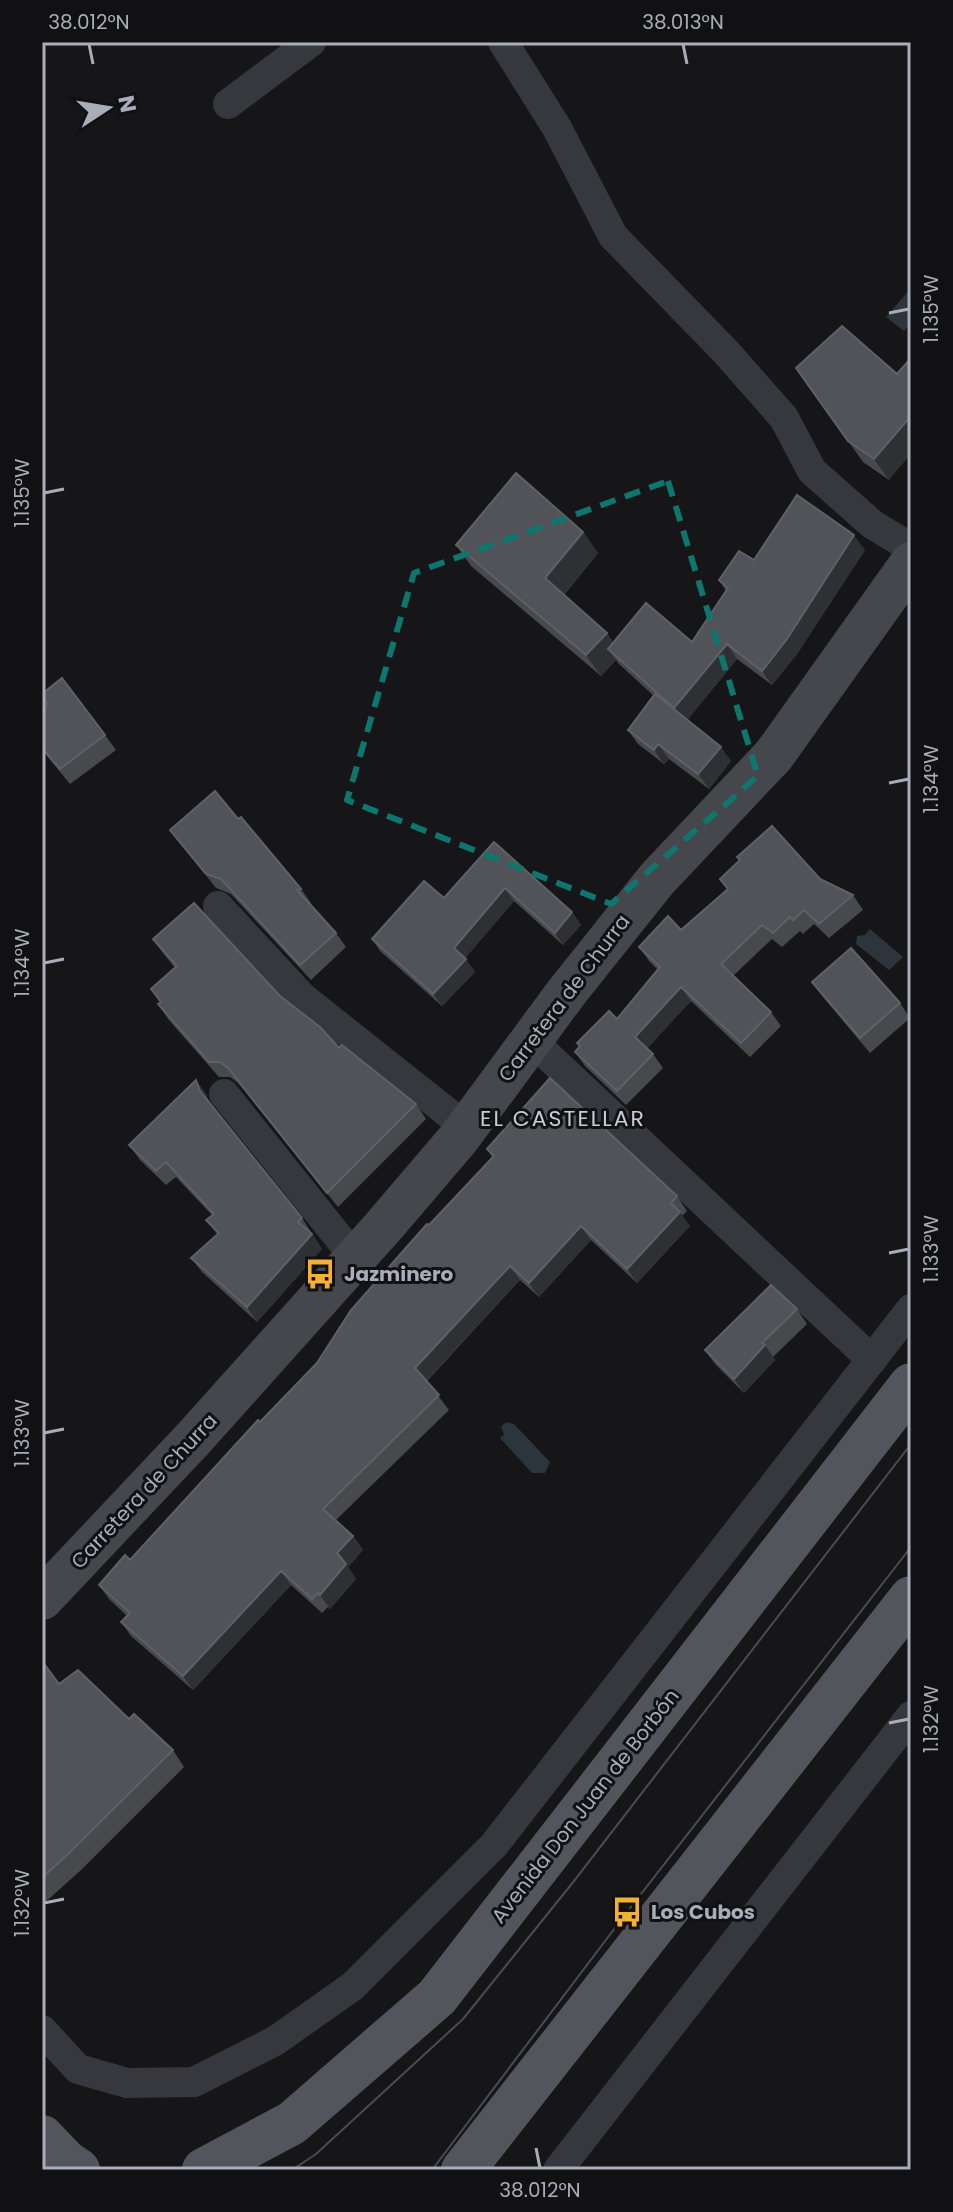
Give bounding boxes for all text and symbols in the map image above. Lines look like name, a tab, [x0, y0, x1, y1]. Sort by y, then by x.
text: 38.012°N	[48, 8, 130, 36]
text: 38.013°N	[642, 8, 724, 36]
north arrow	[68, 68, 148, 148]
text: N	[110, 93, 144, 115]
text: 1.135°W	[917, 274, 945, 344]
text: 1.135°W	[8, 458, 36, 528]
text: 1.134°W	[917, 744, 945, 814]
street label: Carretera de Churra	[492, 909, 636, 1087]
text: 1.134°W	[8, 928, 36, 998]
district label: EL CASTELLAR	[480, 1103, 646, 1134]
text: 1.133°W	[917, 1214, 945, 1283]
bus stop icon: Jazminero	[303, 1257, 337, 1291]
place label: Jazminero	[344, 1260, 453, 1288]
text: 1.133°W	[8, 1398, 36, 1467]
street label: Carretera de Churra	[65, 1407, 223, 1575]
street label: Avenida Don Juan de Borbón	[485, 1683, 685, 1929]
text: 1.132°W	[917, 1685, 945, 1753]
text: 1.132°W	[8, 1869, 36, 1937]
bus stop icon: Los Cubos	[610, 1895, 644, 1929]
place label: Los Cubos	[651, 1898, 755, 1926]
text: 38.012°N	[499, 2176, 581, 2204]

